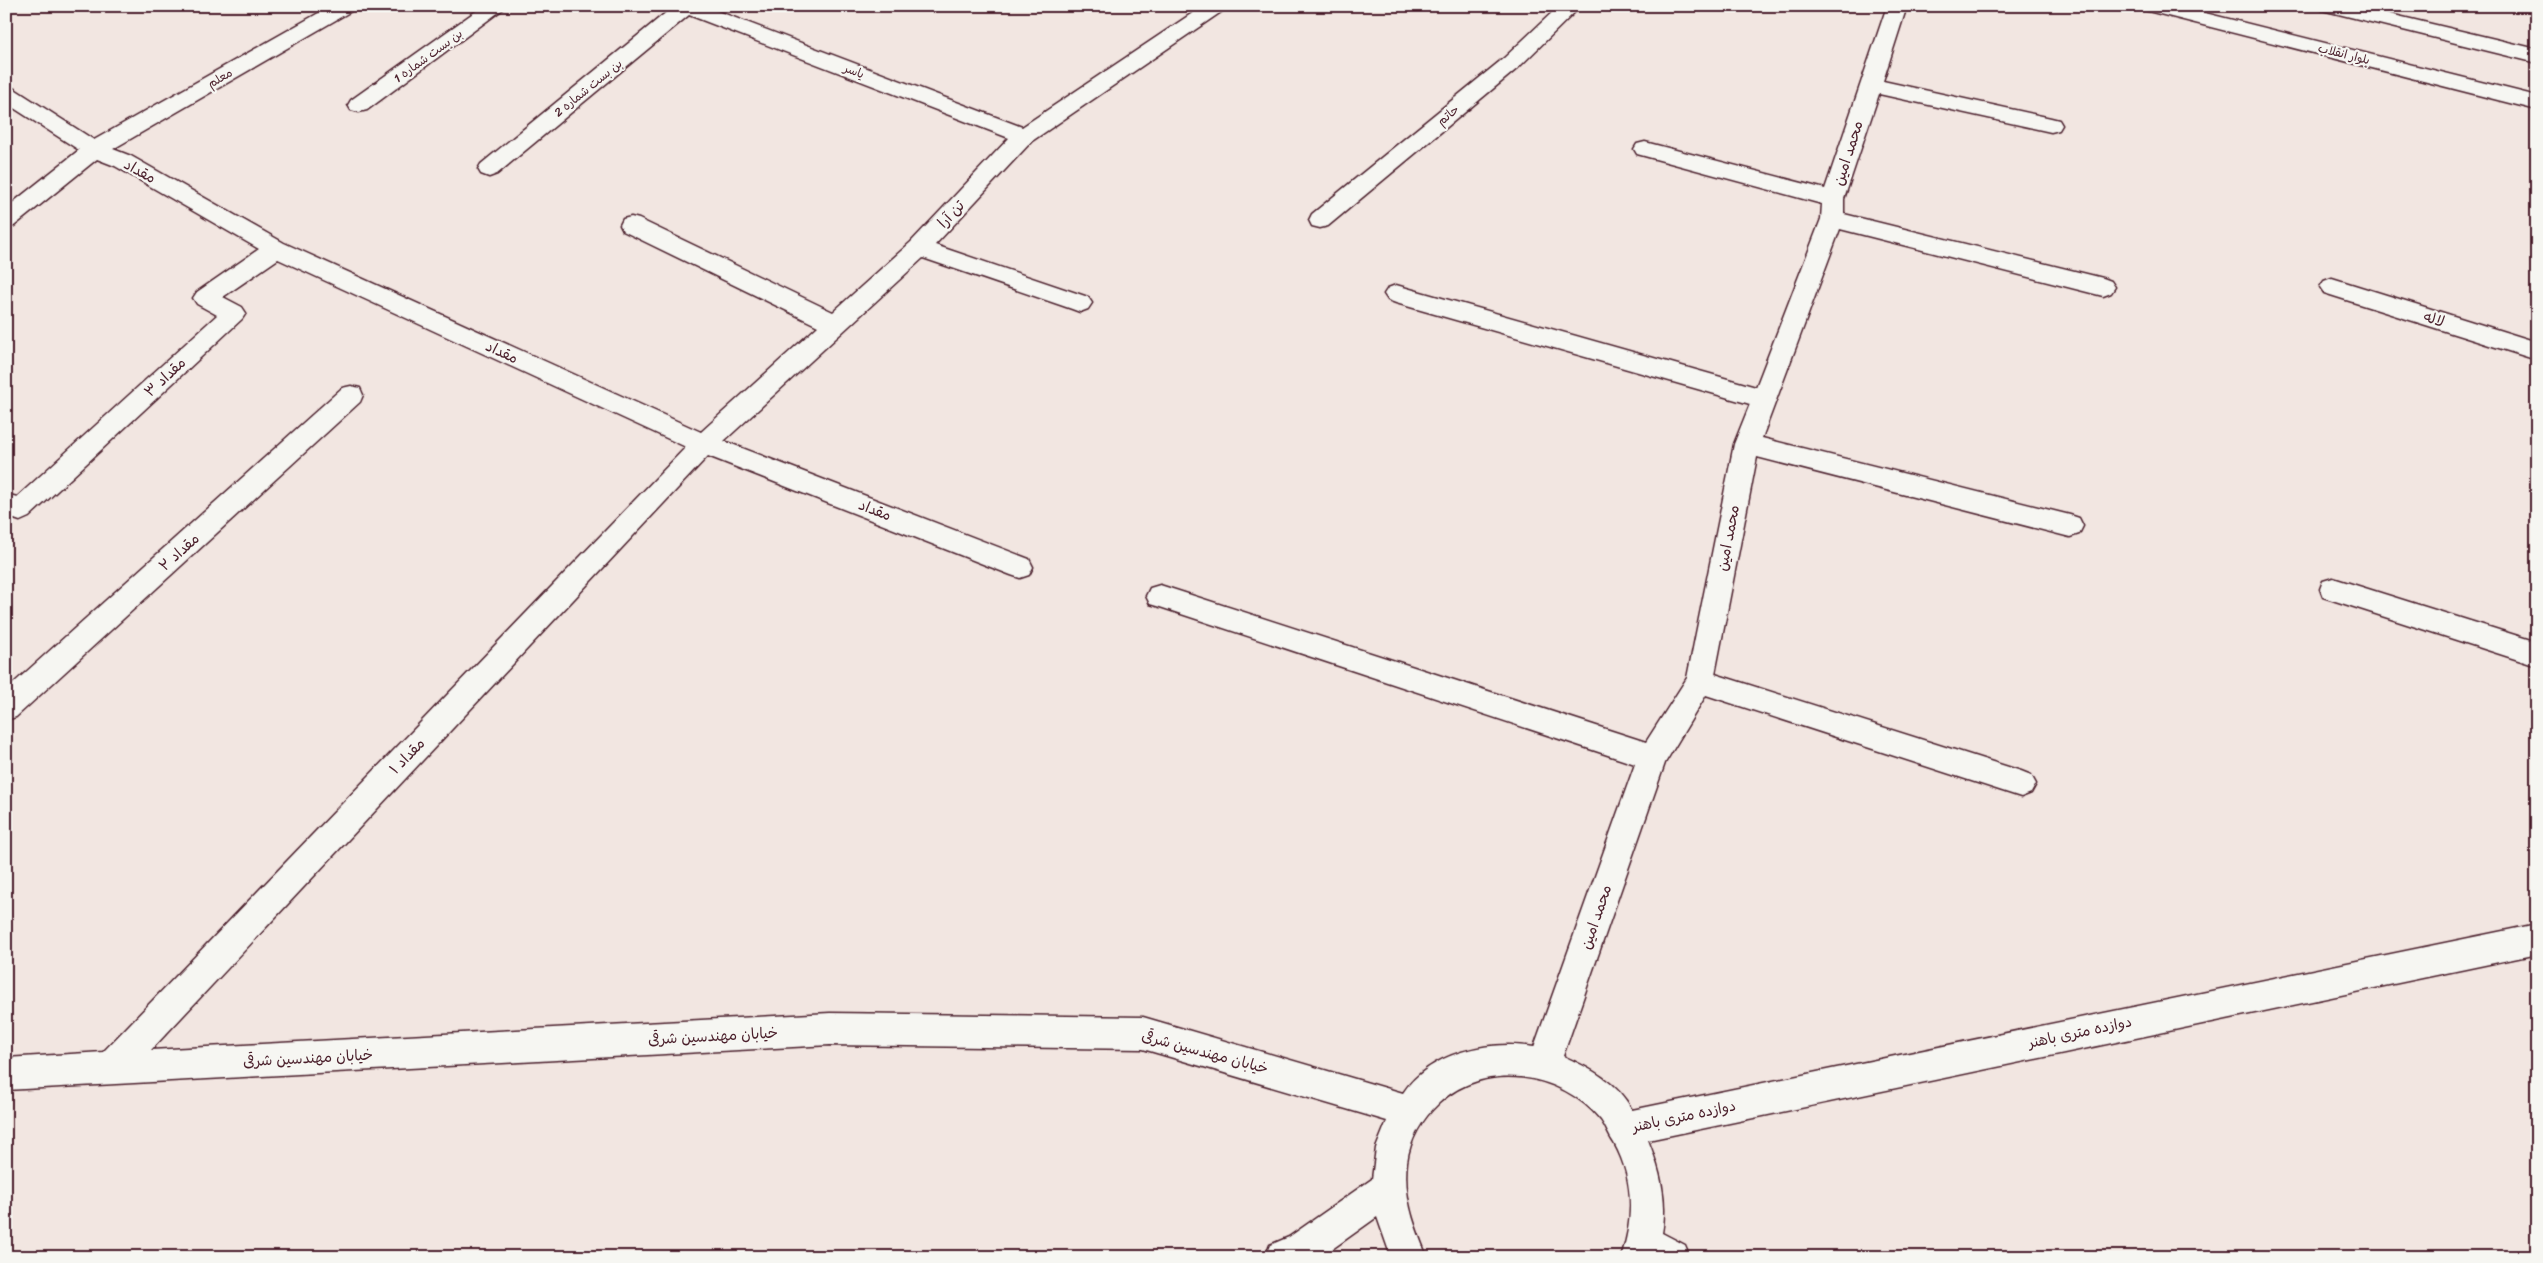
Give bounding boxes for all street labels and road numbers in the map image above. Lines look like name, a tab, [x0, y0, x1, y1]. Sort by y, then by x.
street label: بن بست شماره 1	[389, 23, 467, 89]
street label: بلوار انقلاب	[2316, 37, 2372, 71]
street label: بن بست شماره 2	[549, 53, 627, 123]
street label: یاسر	[839, 57, 868, 85]
street label: معلم	[203, 62, 237, 94]
street label: حاتم	[1432, 99, 1464, 131]
street label: محمد امین	[1825, 117, 1871, 189]
street label: مقداد	[119, 151, 161, 191]
street label: تن آرا	[931, 193, 972, 234]
street label: لاله	[2420, 303, 2448, 335]
street label: مقداد	[481, 333, 523, 371]
street label: مقداد ۳	[138, 350, 192, 404]
street label: مقداد	[855, 492, 895, 528]
street label: محمد امین	[1709, 503, 1747, 573]
street label: مقداد ۲	[153, 526, 205, 578]
street label: مقداد ۱	[383, 731, 431, 781]
street label: محمد امین	[1573, 881, 1619, 953]
street label: دوازده متری باهنر	[2024, 1008, 2134, 1056]
street label: خیابان مهندسین شرقی	[647, 1020, 779, 1052]
street label: خیابان مهندسین شرقی	[1139, 1023, 1271, 1081]
street label: خیابان مهندسین شرقی	[242, 1042, 374, 1074]
street label: دوازده متری باهنر	[1628, 1092, 1738, 1140]

